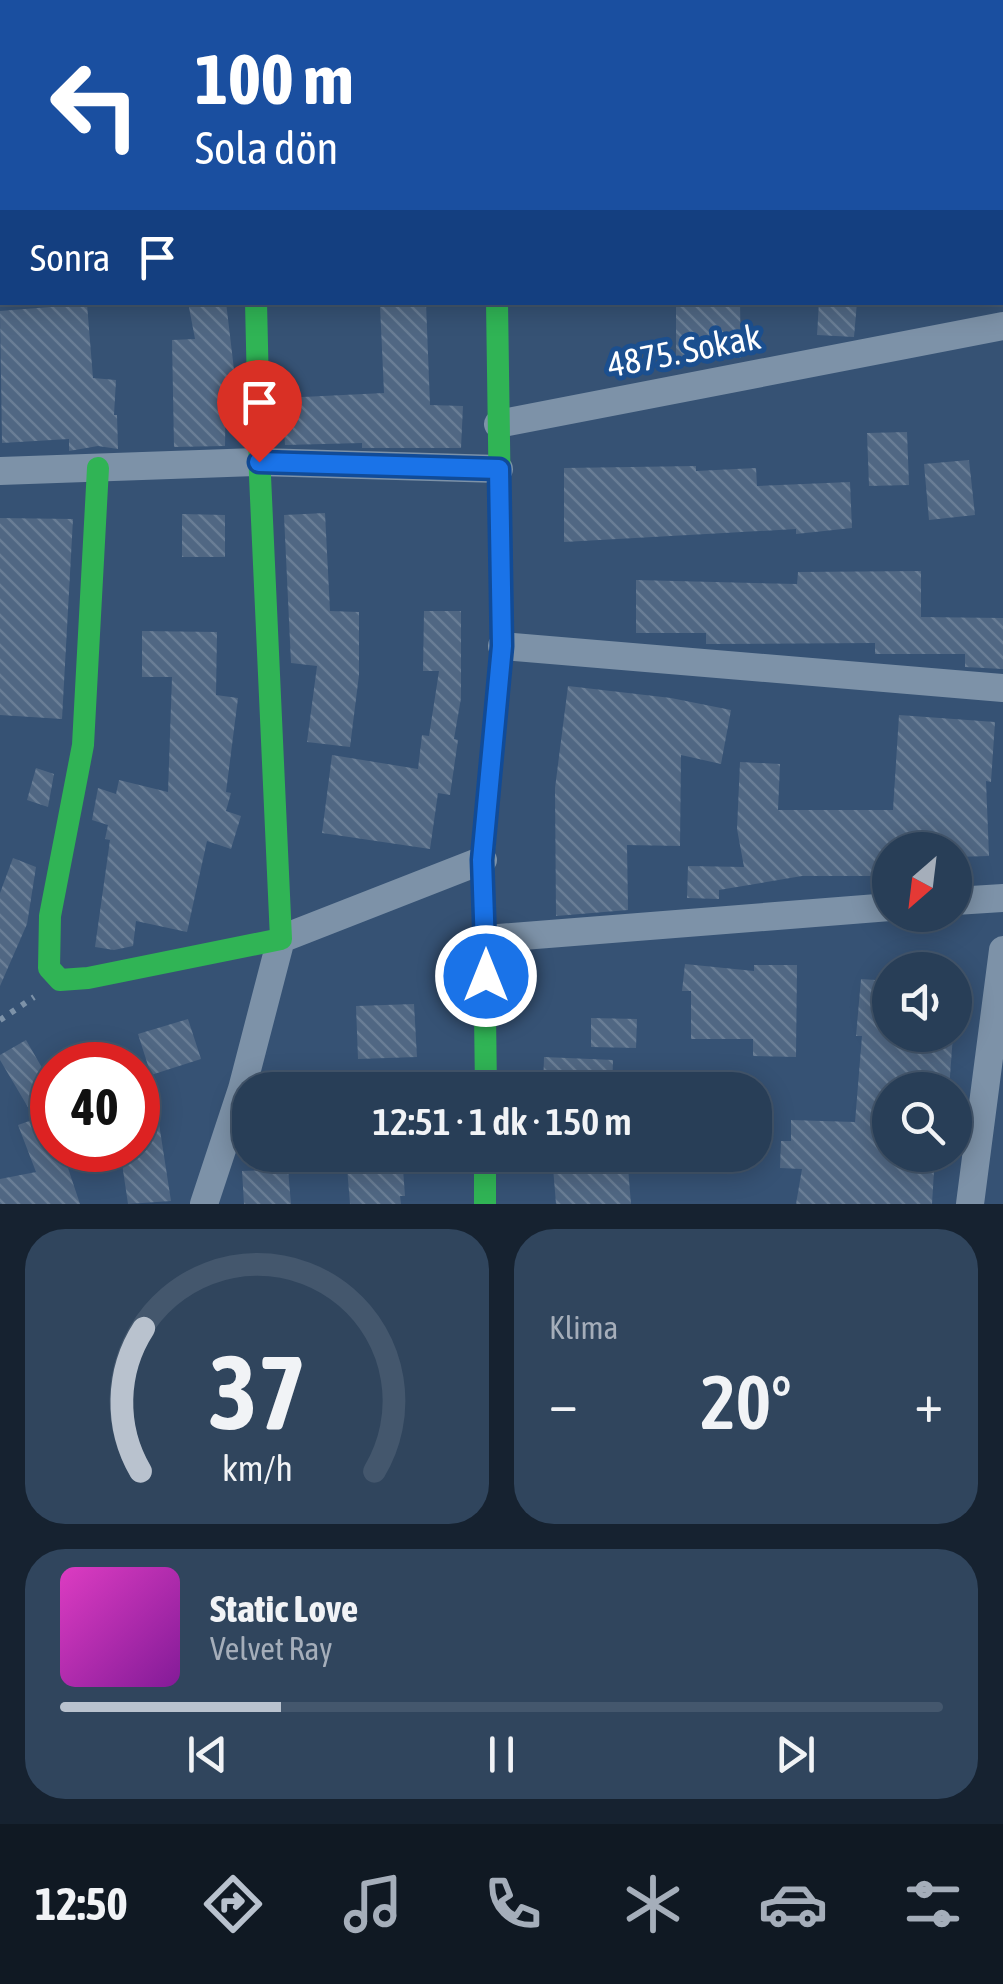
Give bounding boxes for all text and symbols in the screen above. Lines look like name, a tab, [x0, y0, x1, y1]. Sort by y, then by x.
text: 100 m	[195, 39, 354, 119]
icon: left	[30, 40, 160, 170]
text: Sola dön	[195, 122, 338, 174]
icon: arrive	[130, 230, 185, 285]
text: Sonra	[30, 236, 110, 279]
street label: 4875. Sokak	[604, 316, 764, 384]
pin	[217, 360, 302, 463]
icon: arrive	[232, 375, 287, 430]
north arrow	[872, 832, 972, 932]
map controls	[872, 832, 972, 1172]
position arrow	[434, 924, 538, 1028]
button: sound	[872, 952, 972, 1052]
speed limit sign: 40	[30, 1042, 160, 1172]
button: search	[872, 1072, 972, 1172]
text: 12:51 · 1 dk · 150 m	[372, 1100, 632, 1143]
text: Klima	[549, 1309, 618, 1346]
text: 37	[208, 1332, 306, 1451]
text: 20°	[700, 1359, 792, 1445]
text: −	[549, 1371, 578, 1434]
text: +	[914, 1371, 943, 1434]
text: km/h	[222, 1448, 292, 1489]
text: Static Love	[210, 1587, 358, 1630]
text: Velvet Ray	[210, 1630, 332, 1667]
icon: previous	[180, 1727, 235, 1782]
icon: pause	[474, 1727, 529, 1782]
icon: next	[768, 1727, 823, 1782]
icon: directions	[198, 1869, 268, 1939]
icon: music	[338, 1869, 408, 1939]
icon: phone	[478, 1869, 548, 1939]
icon: climate	[618, 1869, 688, 1939]
icon: car	[758, 1869, 828, 1939]
icon: filters	[898, 1869, 968, 1939]
text: 12:50	[35, 1878, 128, 1930]

